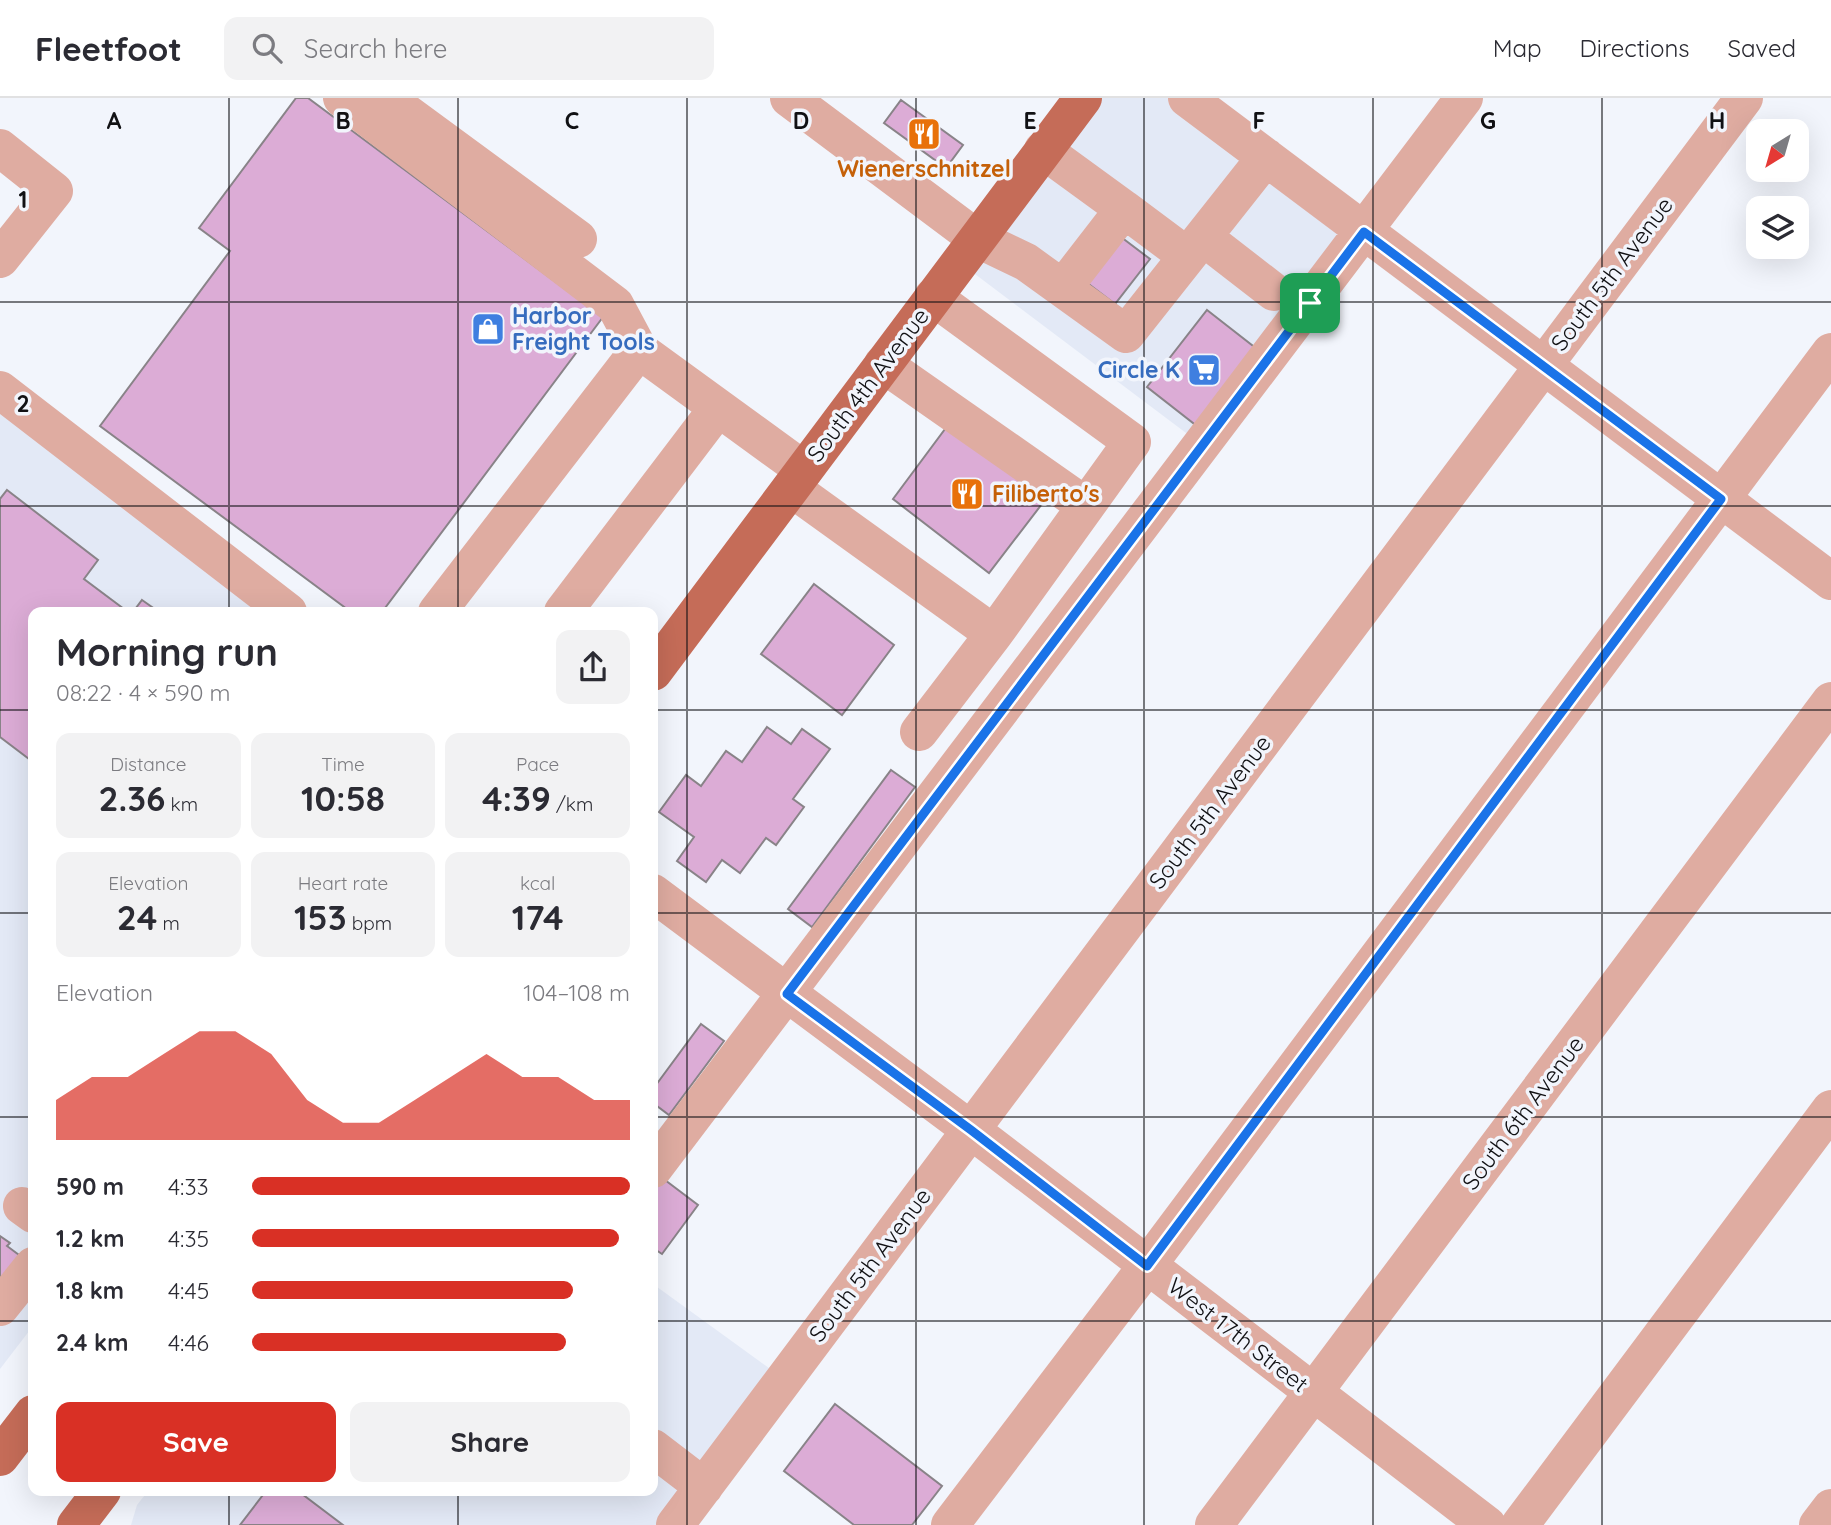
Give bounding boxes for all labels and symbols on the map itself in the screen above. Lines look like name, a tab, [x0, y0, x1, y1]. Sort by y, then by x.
text: A	[107, 106, 122, 135]
text: B	[335, 106, 351, 135]
text: C	[565, 106, 579, 135]
text: D	[793, 106, 809, 135]
text: E	[1023, 106, 1037, 135]
text: F	[1253, 106, 1265, 135]
text: G	[1480, 106, 1496, 135]
text: H	[1709, 106, 1725, 135]
restaurant icon: Wienerschnitzel	[905, 115, 943, 153]
north arrow	[1746, 119, 1810, 182]
place label: Wienerschnitzel	[837, 154, 1011, 183]
text: 1	[19, 185, 27, 214]
street label: South 5th Avenue	[1544, 191, 1679, 356]
pin	[1280, 273, 1340, 333]
place label: Harbor Freight Tools	[512, 301, 655, 356]
street label: South 4th Avenue	[800, 302, 935, 467]
shop icon: Harbor Freight Tools	[469, 310, 507, 348]
supermarket icon: Circle K	[1185, 351, 1223, 389]
place label: Circle K	[1098, 355, 1180, 384]
text: 2	[16, 389, 30, 418]
restaurant icon: Filiberto's	[948, 475, 986, 513]
place label: Filiberto's	[992, 479, 1100, 508]
street label: South 5th Avenue	[1142, 729, 1277, 894]
street label: South 6th Avenue	[1455, 1030, 1590, 1195]
street label: South 5th Avenue	[802, 1182, 937, 1347]
street label: West 17th Street	[1162, 1271, 1314, 1398]

